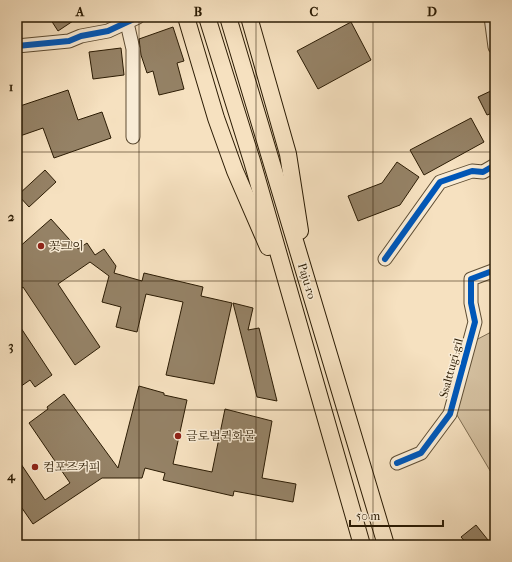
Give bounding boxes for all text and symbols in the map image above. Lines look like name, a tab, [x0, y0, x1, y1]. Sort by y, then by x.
text: A	[75, 4, 85, 19]
text: B	[194, 4, 203, 19]
text: C	[310, 4, 319, 19]
text: D	[427, 4, 437, 19]
text: 1	[9, 79, 14, 94]
text: 2	[8, 209, 15, 224]
place label: 꼿그이	[49, 239, 84, 253]
marker: 꼿그이	[36, 241, 46, 251]
street label: Paju-ro	[295, 261, 319, 301]
street label: Ssalttugi-gil	[436, 336, 466, 399]
text: 3	[8, 338, 14, 354]
place label: 글로벌퀵화물	[186, 429, 256, 443]
marker: 글로벌퀵화물	[173, 431, 183, 441]
place label: 컴포즈커피	[43, 460, 101, 474]
marker: 컴포즈커피	[30, 462, 40, 472]
text: 4	[6, 468, 16, 484]
scale bar	[350, 502, 443, 528]
text: 50 m	[356, 509, 380, 523]

